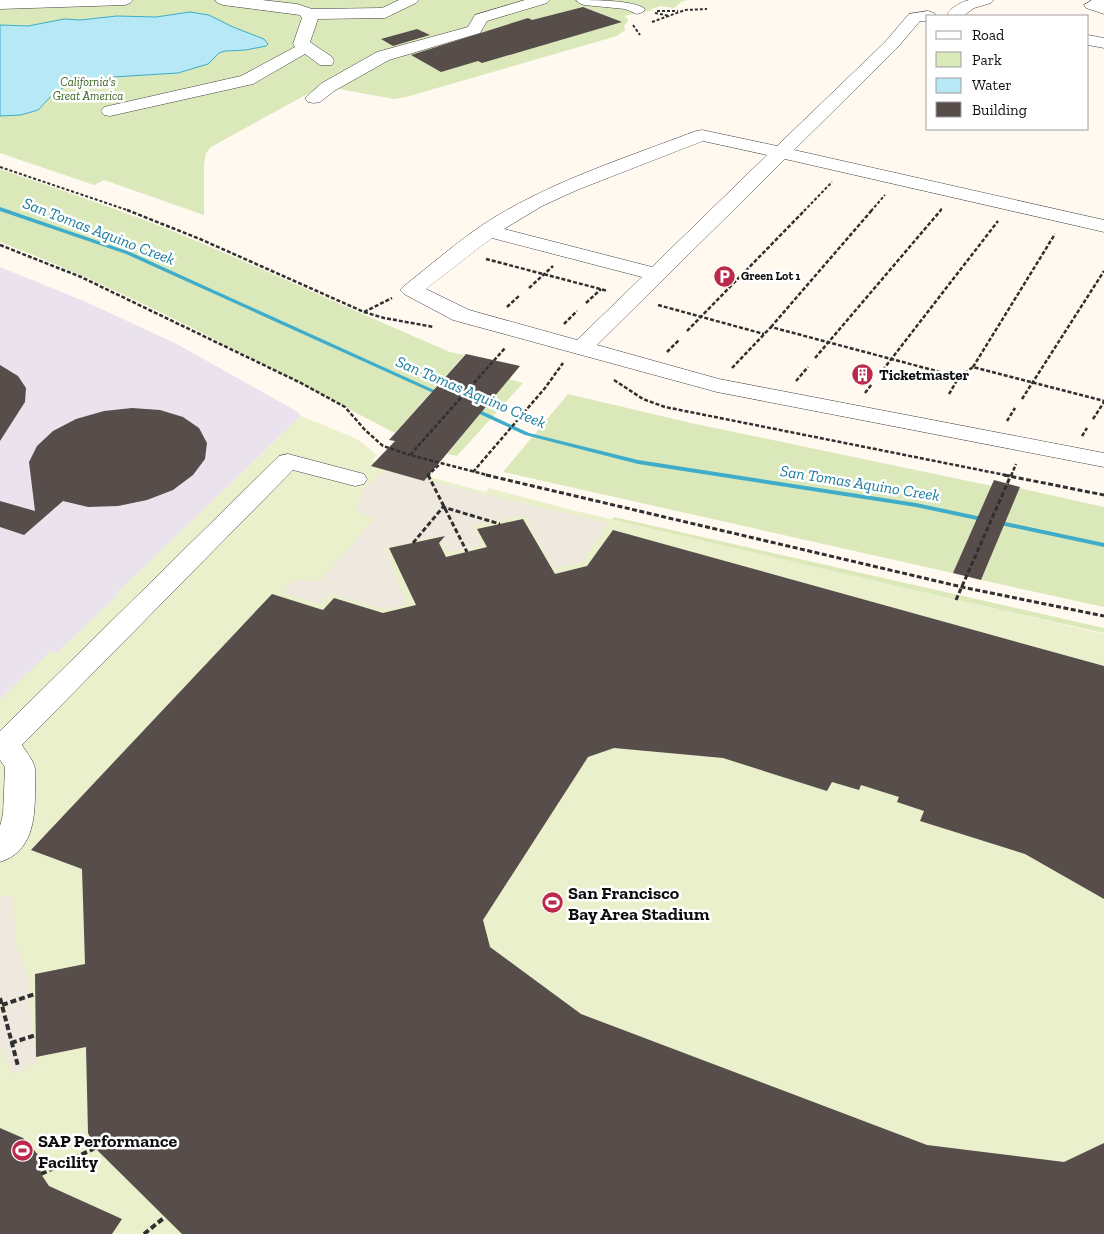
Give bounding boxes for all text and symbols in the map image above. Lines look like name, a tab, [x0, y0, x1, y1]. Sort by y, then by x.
legend	[926, 15, 1089, 130]
text: Road	[972, 26, 1005, 44]
text: Park	[972, 51, 1002, 69]
park label: California's Great America	[53, 75, 123, 103]
text: Water	[972, 76, 1012, 94]
text: Building	[972, 101, 1027, 119]
water label: San Tomas Aquino Creek	[20, 193, 178, 269]
parking icon: Green Lot 1	[713, 264, 737, 288]
place label: Green Lot 1	[741, 269, 800, 283]
water label: San Tomas Aquino Creek	[393, 352, 549, 432]
building icon: Ticketmaster	[851, 363, 875, 387]
place label: Ticketmaster	[879, 366, 970, 384]
water label: San Tomas Aquino Creek	[779, 461, 941, 505]
place label: San Francisco Bay Area Stadium	[568, 882, 710, 925]
sports icon: San Francisco Bay Area Stadium	[540, 891, 564, 915]
place label: SAP Performance Facility	[38, 1130, 177, 1173]
sports icon: SAP Performance Facility	[10, 1139, 34, 1163]

